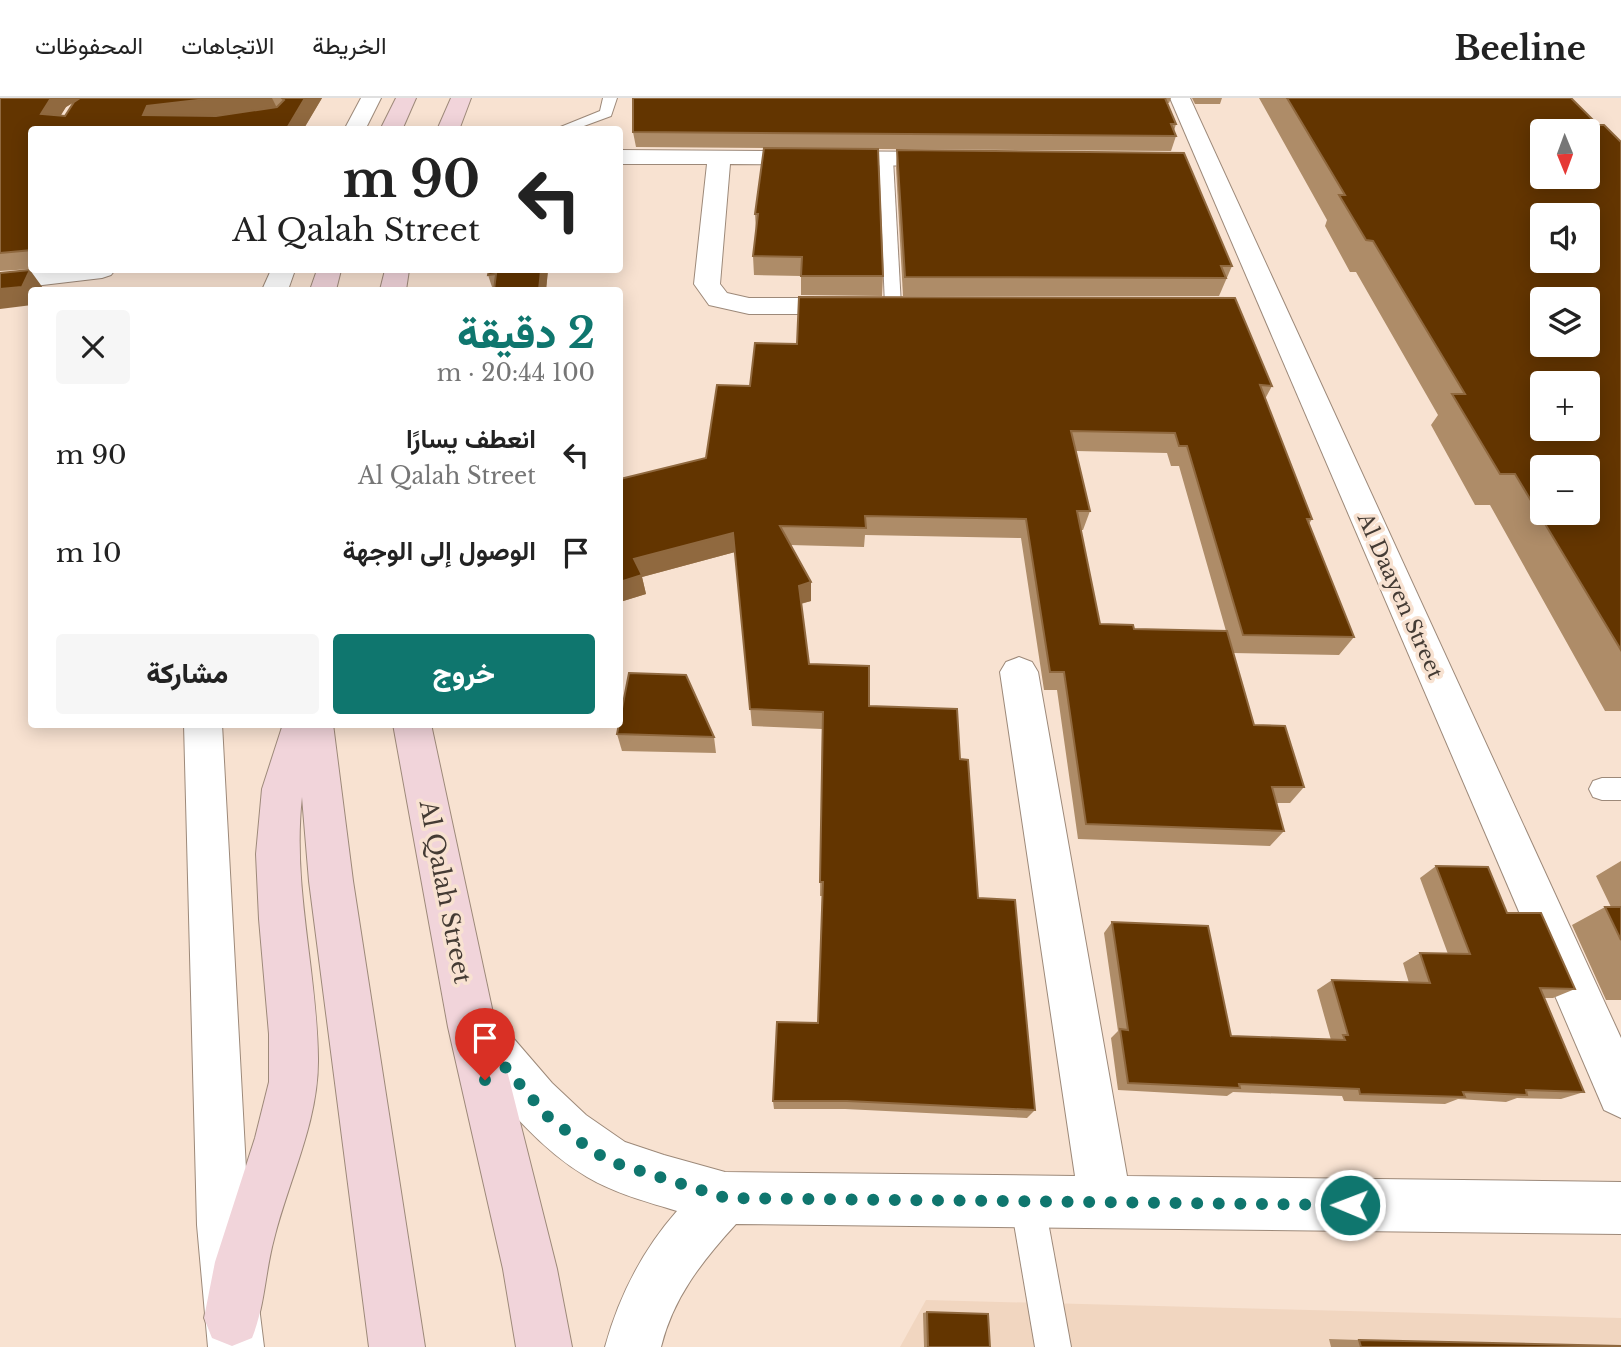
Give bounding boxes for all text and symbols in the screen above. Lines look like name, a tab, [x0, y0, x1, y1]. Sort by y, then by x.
text: Beeline	[1454, 28, 1586, 69]
text: المحفوظات	[35, 31, 143, 60]
text: الاتجاهات	[181, 31, 274, 60]
text: الخريطة	[312, 31, 387, 60]
north arrow	[1530, 119, 1600, 189]
map controls	[1530, 119, 1600, 525]
text: 90 m	[343, 149, 480, 210]
icon: left	[504, 154, 595, 245]
button: sound	[1530, 203, 1600, 273]
text: Al Qalah Street	[232, 210, 480, 250]
button: layers	[1530, 287, 1600, 357]
text: 2 دقيقة	[457, 307, 595, 359]
button: close	[56, 310, 130, 384]
text: 100 m · 20:44	[437, 359, 595, 387]
button: +	[1530, 371, 1600, 441]
text: انعطف يسارًا	[406, 423, 536, 455]
icon: left	[557, 436, 595, 474]
text: 90 m	[56, 439, 127, 471]
button: −	[1530, 455, 1600, 525]
text: Al Qalah Street	[358, 462, 536, 490]
street label: Al Daayen Street	[1351, 508, 1448, 683]
icon: arrive	[557, 534, 595, 572]
text: الوصول إلى الوجهة	[342, 535, 536, 567]
text: 10 m	[56, 537, 122, 569]
button: مشاركة	[56, 634, 319, 714]
button: خروج	[333, 634, 595, 714]
street label: Al Qalah Street	[413, 797, 477, 986]
pin	[455, 1008, 515, 1080]
icon: arrive	[466, 1019, 504, 1057]
position arrow	[1313, 1168, 1387, 1242]

